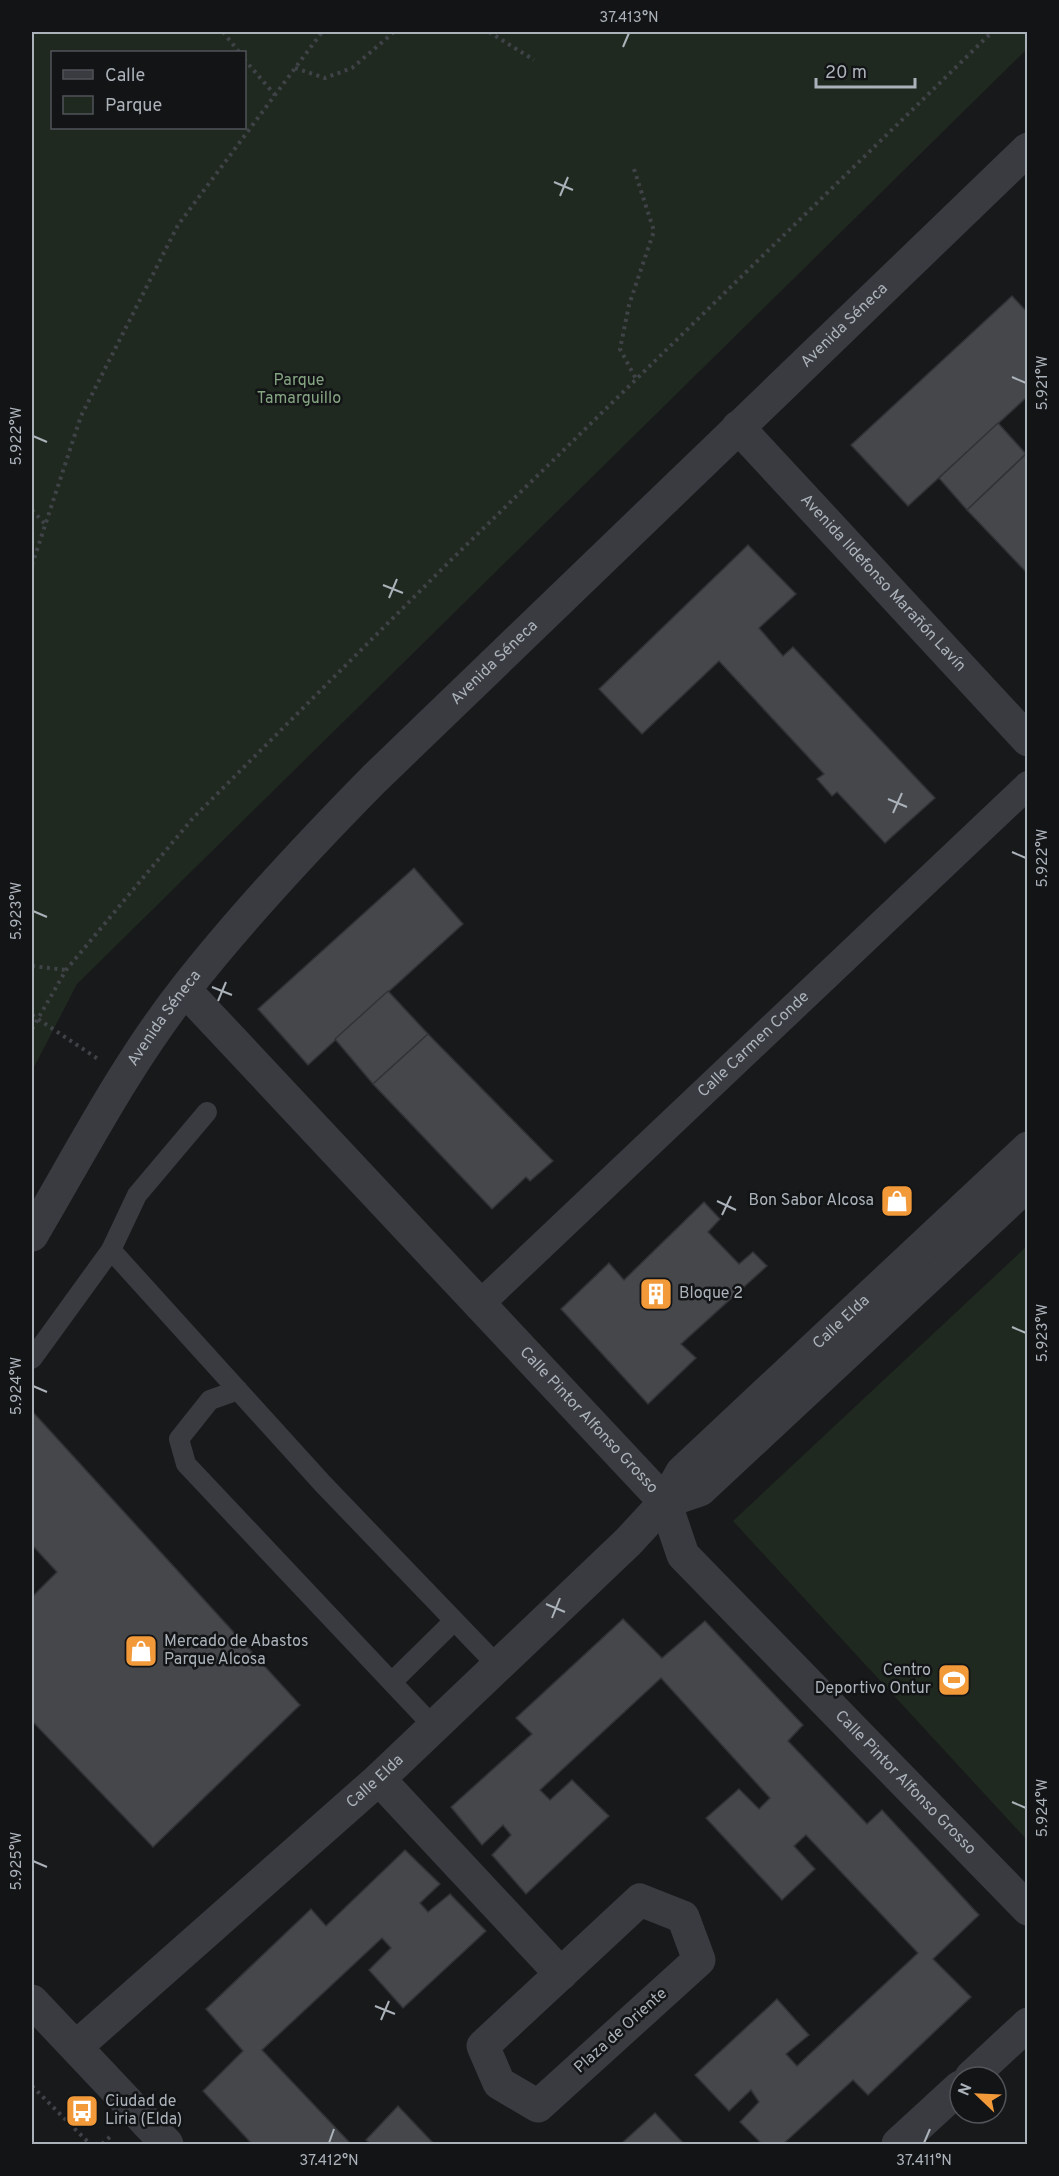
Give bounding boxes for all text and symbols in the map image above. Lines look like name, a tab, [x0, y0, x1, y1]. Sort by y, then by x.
text: 37.413°N	[599, 9, 659, 28]
legend	[51, 51, 246, 129]
scale bar	[816, 51, 915, 89]
text: 20 m	[825, 62, 867, 85]
text: Calle	[105, 65, 145, 88]
text: Parque	[105, 95, 162, 118]
street label: Avenida Séneca	[797, 279, 892, 372]
text: 5.921°W	[1034, 355, 1053, 411]
park label: Parque Tamarguillo	[257, 371, 341, 409]
text: 5.922°W	[8, 407, 27, 465]
street label: Avenida Ildefonso Marañón Lavín	[796, 490, 970, 676]
street label: Avenida Séneca	[447, 616, 542, 709]
text: 5.922°W	[1034, 829, 1053, 887]
text: 5.923°W	[8, 882, 27, 940]
street label: Avenida Séneca	[123, 966, 206, 1070]
street label: Calle Carmen Conde	[694, 987, 814, 1102]
shop icon: Bon Sabor Alcosa	[879, 1183, 915, 1219]
place label: Bon Sabor Alcosa	[749, 1191, 874, 1211]
building icon: Bloque 2	[638, 1276, 674, 1312]
place label: Bloque 2	[679, 1284, 743, 1304]
street label: Calle Elda	[809, 1291, 874, 1354]
text: 5.923°W	[1034, 1304, 1053, 1362]
street label: Calle Pintor Alfonso Grosso	[515, 1343, 662, 1498]
text: 5.924°W	[8, 1357, 27, 1415]
place label: Mercado de Abastos Parque Alcosa	[164, 1632, 308, 1670]
shop icon: Mercado de Abastos Parque Alcosa	[123, 1633, 159, 1669]
place label: Centro Deportivo Ontur	[815, 1661, 931, 1699]
sports icon: Centro Deportivo Ontur	[936, 1662, 972, 1698]
street label: Calle Pintor Alfonso Grosso	[830, 1706, 980, 1859]
street label: Calle Elda	[342, 1750, 408, 1813]
text: 5.924°W	[1034, 1779, 1053, 1837]
text: 5.925°W	[8, 1832, 27, 1890]
street label: Plaza de Oriente	[570, 1984, 672, 2078]
north arrow	[948, 2065, 1008, 2125]
text: N	[955, 2081, 977, 2099]
place label: Ciudad de Liria (Elda)	[105, 2092, 182, 2130]
bus stop icon: Ciudad de Liria (Elda)	[64, 2093, 100, 2129]
text: 37.412°N	[299, 2152, 359, 2171]
text: 37.411°N	[896, 2152, 952, 2171]

